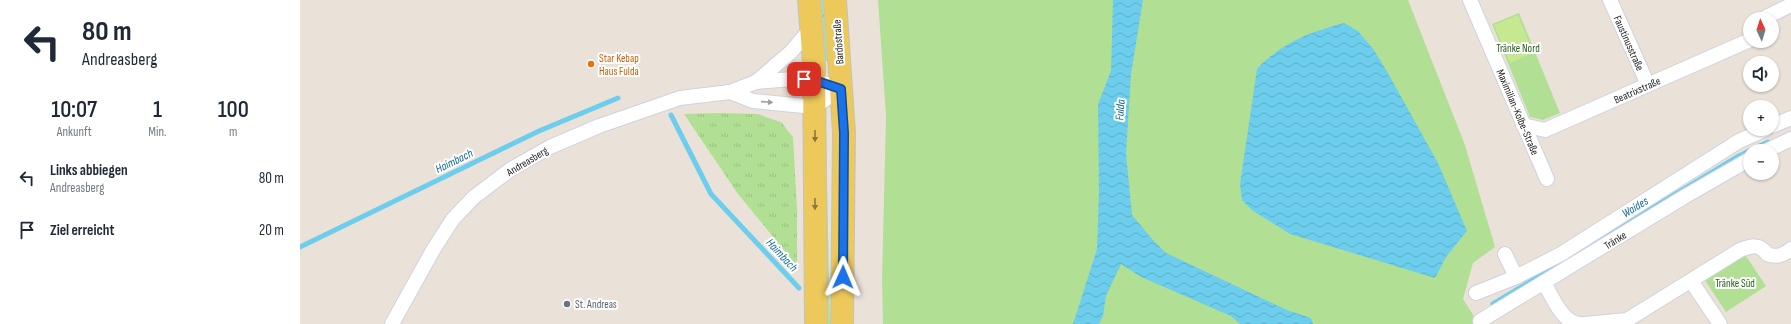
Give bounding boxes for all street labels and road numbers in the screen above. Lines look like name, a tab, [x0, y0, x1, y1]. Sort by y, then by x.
street label: Faustinusstraße	[1611, 14, 1646, 73]
street label: Bardostraße	[830, 19, 847, 65]
street label: Maximilian-Kolbe-Straße	[1494, 67, 1542, 157]
street label: Beatrixstraße	[1612, 74, 1663, 107]
street label: Andreasberg	[503, 144, 551, 179]
street label: Tränke	[1602, 229, 1629, 252]

